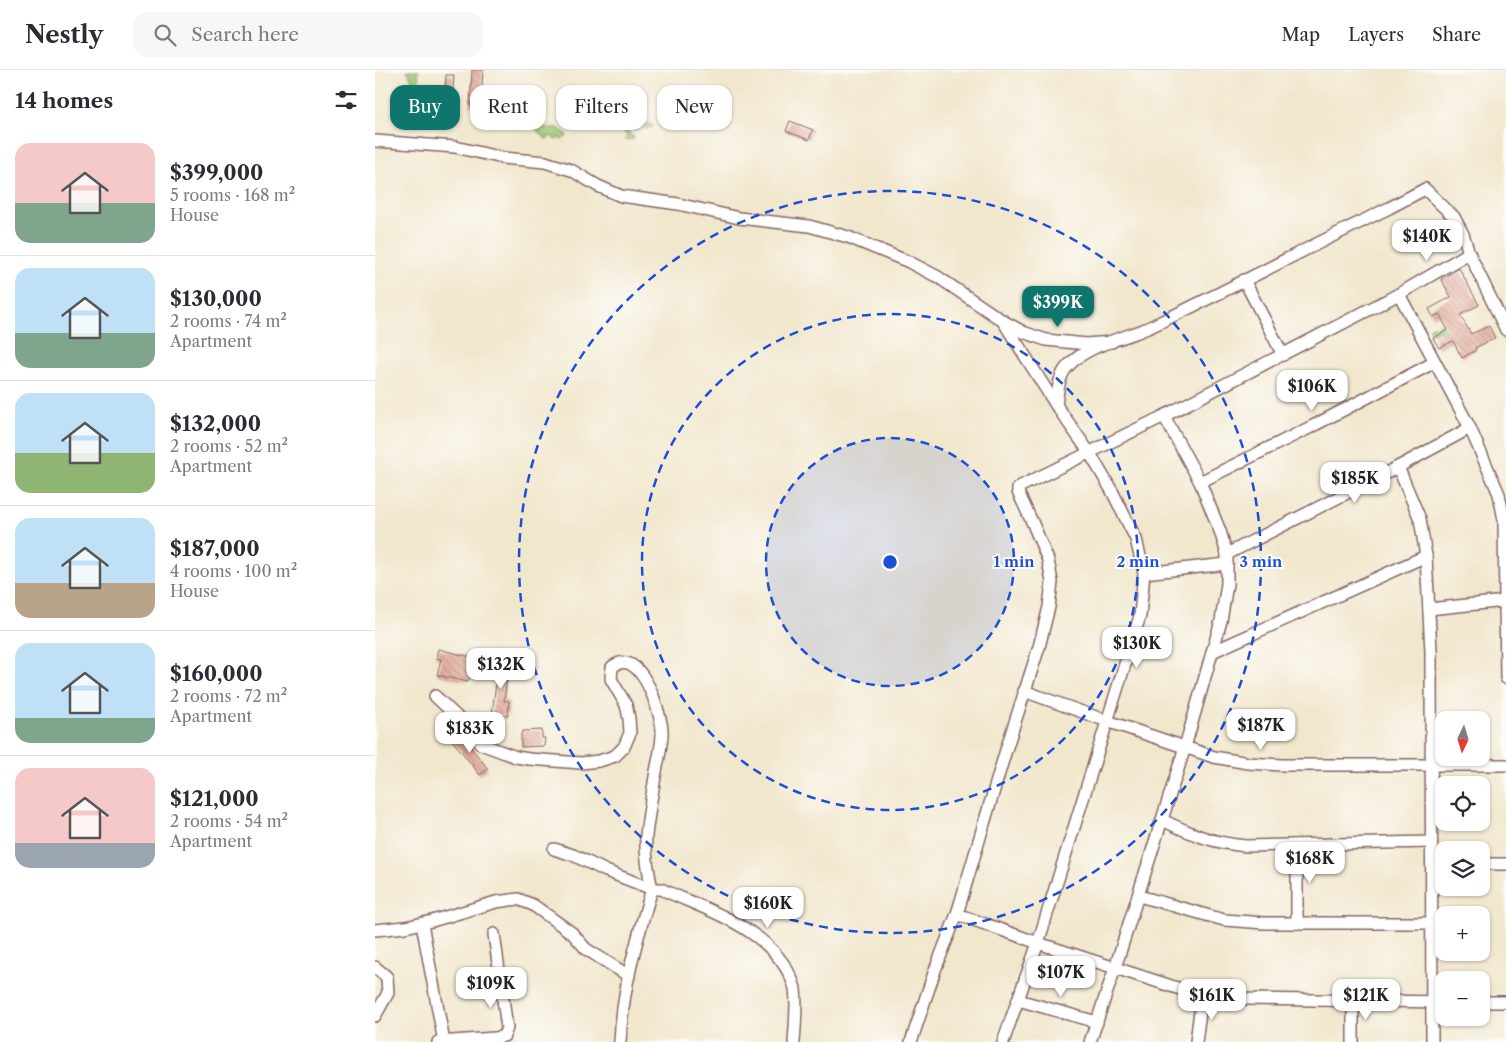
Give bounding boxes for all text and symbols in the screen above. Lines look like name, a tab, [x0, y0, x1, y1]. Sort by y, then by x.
search box	[133, 12, 483, 57]
text: Nestly	[25, 20, 103, 49]
icon: search	[151, 21, 179, 49]
text: Search here	[191, 23, 299, 46]
text: Map	[1282, 24, 1320, 46]
text: Layers	[1348, 24, 1404, 46]
text: Share	[1432, 24, 1481, 46]
chip: Buy	[390, 85, 460, 130]
chip: Rent	[470, 85, 546, 130]
chip: Filters	[556, 85, 647, 130]
chip: New	[657, 85, 732, 130]
icon: filters	[332, 86, 360, 114]
text: 14 homes	[15, 88, 113, 113]
text: $399,000	[170, 160, 263, 185]
icon: home	[55, 163, 115, 223]
text: 5 rooms · 168 m²	[170, 185, 295, 205]
text: House	[170, 205, 219, 225]
pin: $140K	[1392, 220, 1462, 262]
text: $140K	[1403, 226, 1451, 246]
text: $130,000	[170, 286, 262, 311]
pin: $399K	[1023, 286, 1093, 328]
icon: home	[55, 288, 115, 348]
text: $399K	[1033, 292, 1083, 312]
text: 2 rooms · 74 m²	[170, 311, 287, 331]
text: Apartment	[170, 331, 252, 351]
pin: $106K	[1277, 370, 1347, 412]
text: $106K	[1288, 376, 1336, 396]
text: $132,000	[170, 411, 261, 436]
icon: home	[55, 413, 115, 473]
text: 2 rooms · 52 m²	[170, 436, 288, 456]
text: Apartment	[170, 456, 252, 476]
pin: $185K	[1320, 462, 1390, 504]
text: $185K	[1331, 468, 1379, 488]
text: $187,000	[170, 536, 260, 561]
icon: home	[55, 538, 115, 598]
text: 1 min	[993, 552, 1035, 571]
text: 2 min	[1116, 552, 1160, 571]
text: 3 min	[1240, 552, 1283, 571]
centre of rings	[881, 553, 899, 571]
text: 4 rooms · 100 m²	[170, 561, 297, 581]
text: House	[170, 581, 219, 601]
pin: $130K	[1102, 626, 1172, 669]
text: $130K	[1113, 633, 1161, 653]
pin: $132K	[466, 648, 536, 690]
text: $132K	[477, 654, 525, 674]
text: $160,000	[170, 661, 263, 686]
icon: home	[55, 663, 115, 723]
text: 2 rooms · 72 m²	[170, 686, 287, 706]
text: Apartment	[170, 706, 252, 726]
pin: $187K	[1226, 708, 1296, 751]
north arrow	[1435, 711, 1490, 766]
map controls	[1435, 711, 1490, 1026]
pin: $183K	[435, 712, 505, 754]
text: $187K	[1237, 715, 1285, 735]
text: $183K	[446, 718, 494, 738]
button: locate	[1435, 776, 1490, 831]
text: $121,000	[170, 786, 259, 811]
icon: home	[55, 788, 115, 848]
text: 2 rooms · 54 m²	[170, 811, 288, 831]
text: Apartment	[170, 831, 252, 851]
button: layers	[1435, 841, 1490, 896]
pin: $168K	[1275, 842, 1345, 884]
text: $168K	[1286, 848, 1334, 868]
pin: $160K	[733, 886, 803, 929]
text: $160K	[744, 893, 792, 913]
button: +	[1435, 906, 1490, 961]
pin: $107K	[1026, 956, 1096, 998]
text: $107K	[1037, 962, 1085, 982]
pin: $109K	[456, 966, 526, 1009]
button: −	[1435, 971, 1490, 1026]
text: $109K	[467, 973, 515, 993]
pin: $161K	[1177, 978, 1247, 1021]
pin: $121K	[1331, 978, 1401, 1021]
text: $161K	[1189, 985, 1235, 1005]
text: $121K	[1343, 985, 1389, 1005]

